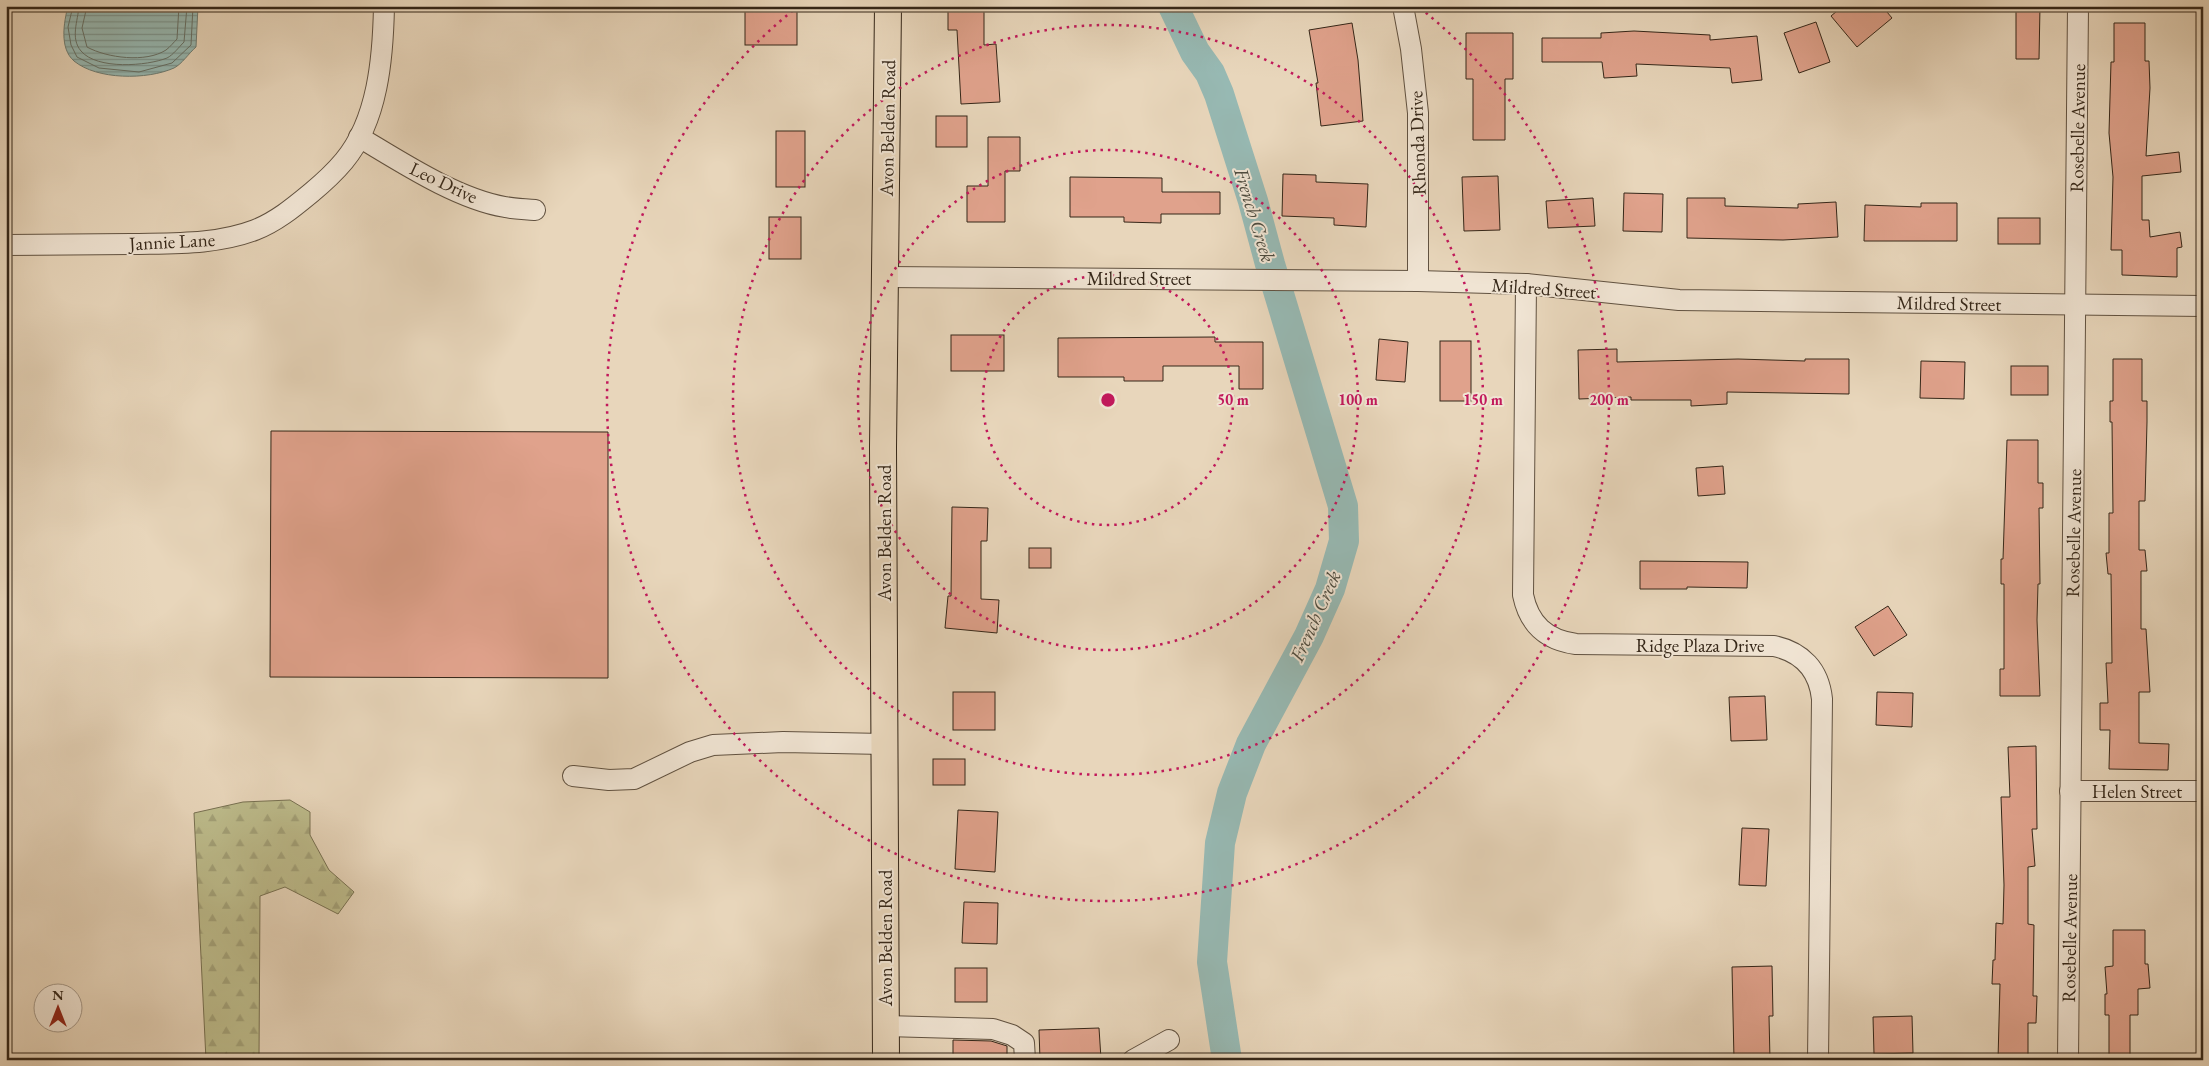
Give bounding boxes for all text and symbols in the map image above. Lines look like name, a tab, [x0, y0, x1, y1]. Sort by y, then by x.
street label: Avon Belden Road	[874, 59, 901, 198]
street label: Rosebelle Avenue	[2064, 64, 2091, 192]
street label: Rhonda Drive	[1403, 90, 1432, 196]
street label: Leo Drive	[406, 156, 482, 209]
water label: French Creek	[1228, 164, 1282, 265]
street label: Jannie Lane	[126, 227, 216, 256]
street label: Mildred Street	[1087, 266, 1191, 291]
street label: Mildred Street	[1491, 272, 1597, 305]
street label: Mildred Street	[1896, 290, 2002, 317]
text: 50 m	[1217, 390, 1249, 409]
text: 100 m	[1338, 390, 1378, 409]
text: 150 m	[1463, 390, 1503, 409]
text: 200 m	[1589, 390, 1629, 409]
centre of rings	[1099, 391, 1117, 409]
street label: Avon Belden Road	[872, 464, 897, 602]
street label: Rosebelle Avenue	[2060, 469, 2087, 597]
water label: French Creek	[1283, 566, 1347, 667]
street label: Ridge Plaza Drive	[1636, 633, 1764, 658]
street label: Helen Street	[2092, 779, 2182, 804]
street label: Avon Belden Road	[873, 869, 898, 1007]
street label: Rosebelle Avenue	[2056, 874, 2083, 1002]
north arrow	[32, 984, 82, 1034]
text: N	[52, 986, 64, 1004]

